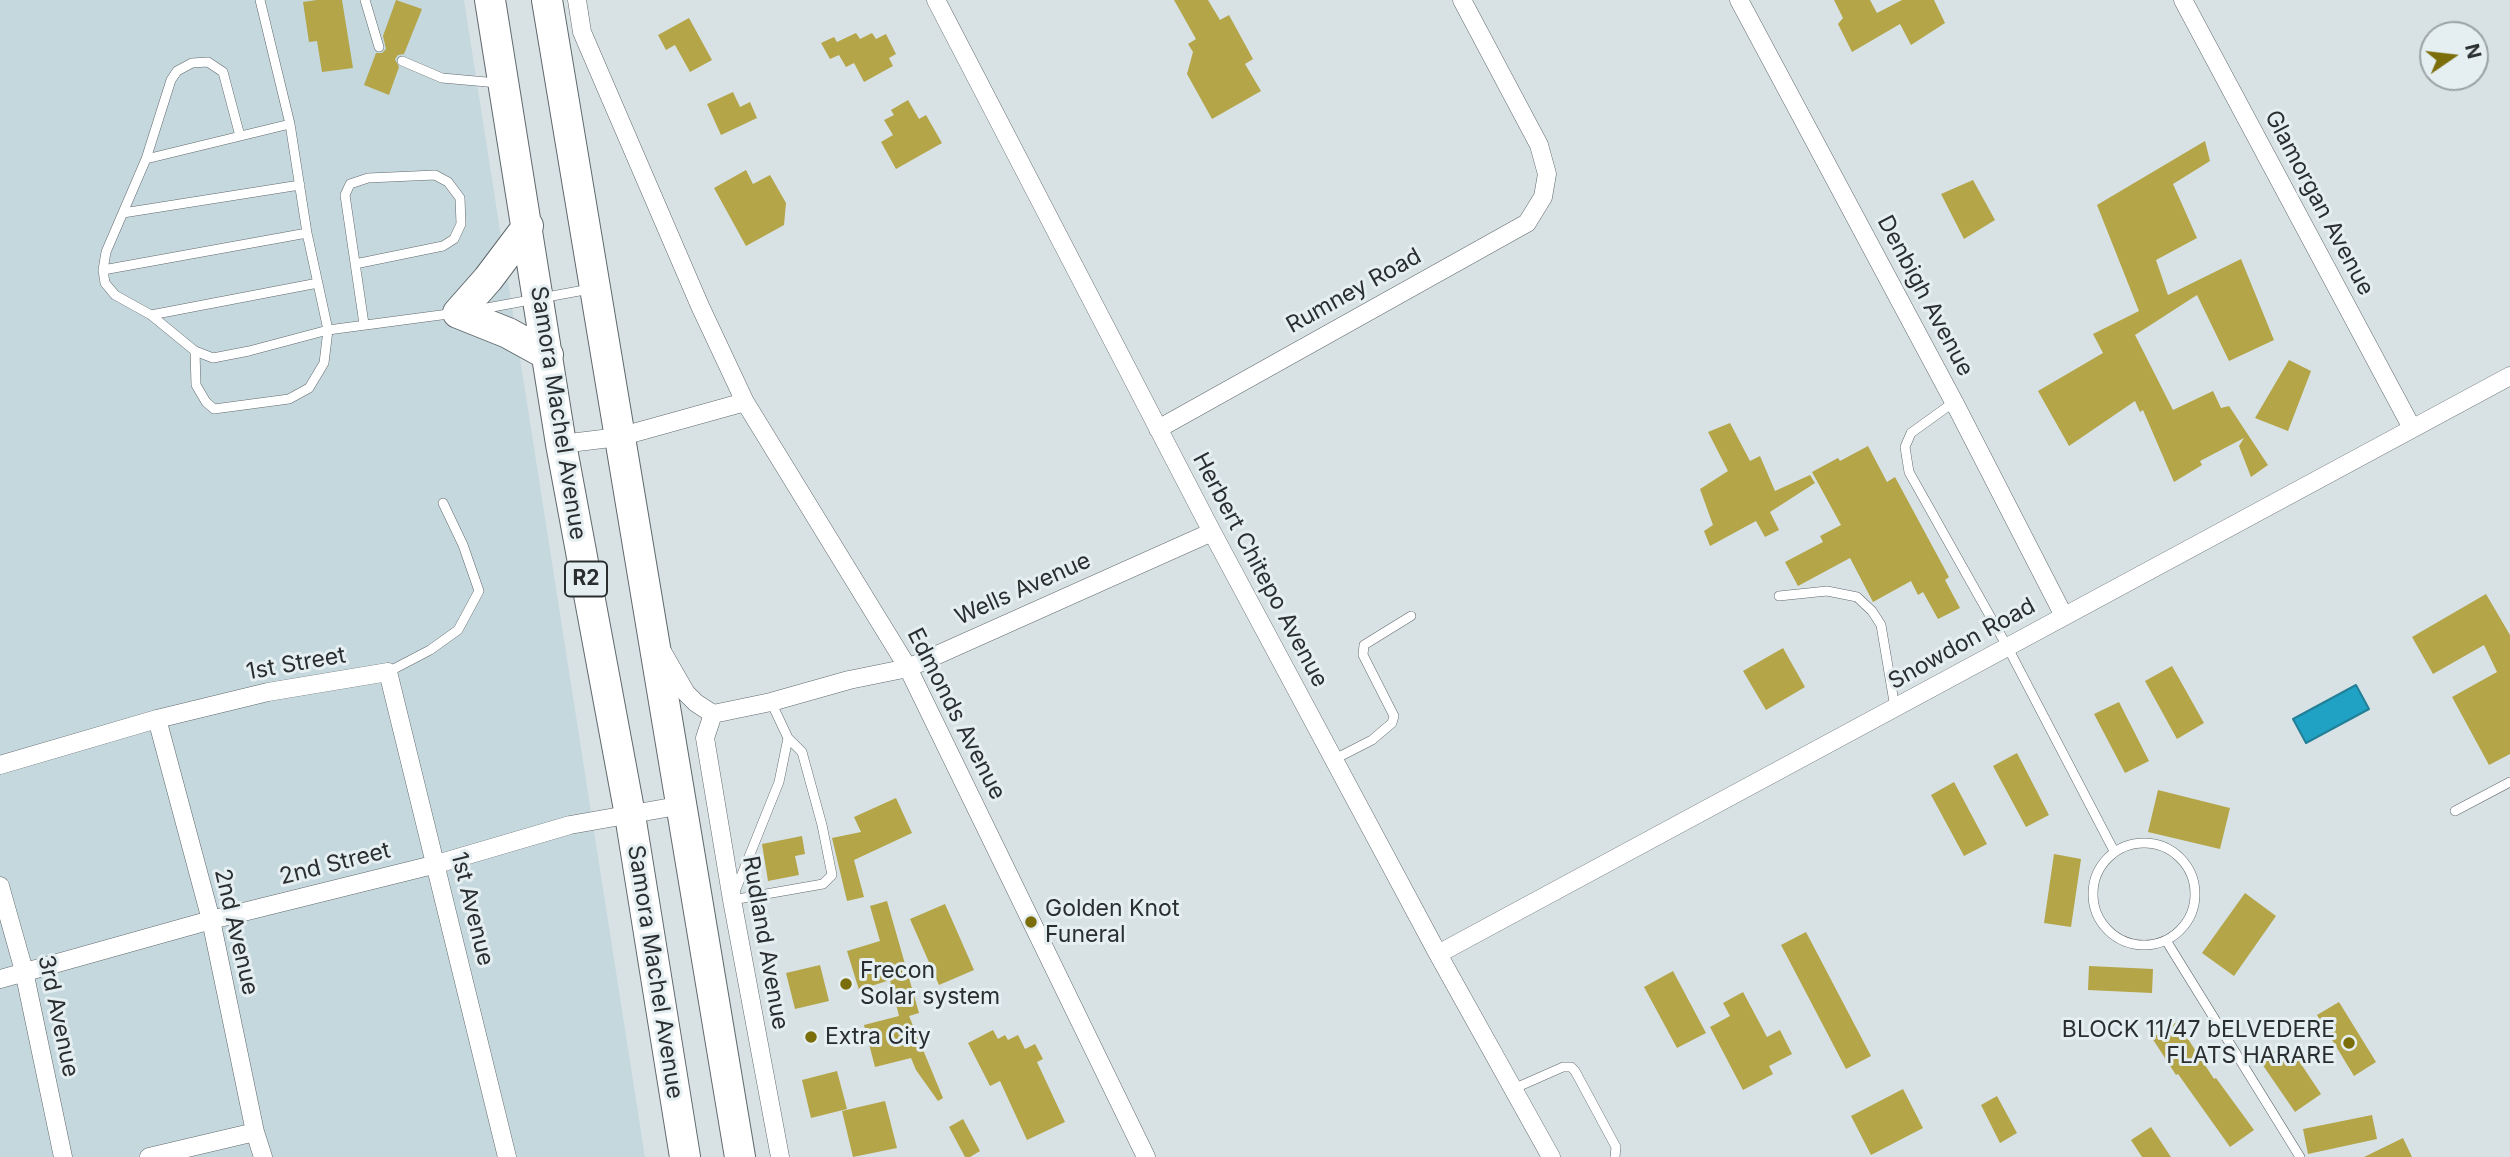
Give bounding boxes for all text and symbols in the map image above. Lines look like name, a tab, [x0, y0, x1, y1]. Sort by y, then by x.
north arrow	[2419, 21, 2489, 91]
text: N	[2460, 41, 2486, 61]
street label: Glamorgan Avenue	[2259, 106, 2379, 300]
street label: Denbigh Avenue	[1871, 211, 1979, 381]
street label: Rumney Road	[1282, 243, 1426, 339]
street label: Samora Machel Avenue	[524, 284, 592, 542]
street label: Herbert Chitepo Avenue	[1186, 448, 1334, 692]
street label: Wells Avenue	[951, 547, 1095, 631]
road number: R2	[565, 562, 607, 596]
street label: Snowdon Road	[1884, 592, 2040, 696]
street label: Edmonds Avenue	[901, 624, 1011, 804]
street label: 1st Street	[244, 642, 348, 686]
street label: 2nd Street	[277, 837, 393, 891]
street label: Samora Machel Avenue	[621, 843, 689, 1101]
street label: 1st Avenue	[445, 849, 499, 969]
street label: Rudland Avenue	[736, 854, 794, 1032]
street label: 2nd Avenue	[208, 866, 264, 998]
place label: Golden Knot Funeral	[1045, 895, 1179, 949]
marker: Golden Knot Funeral	[1023, 914, 1039, 930]
street label: 3rd Avenue	[32, 953, 84, 1079]
place label: Frecon Solar system	[860, 957, 1000, 1011]
marker: Frecon Solar system	[838, 976, 854, 992]
place label: BLOCK 11/47 bELVEDERE FLATS HARARE	[2062, 1016, 2335, 1070]
place label: Extra City	[825, 1023, 931, 1051]
marker: Extra City	[803, 1029, 819, 1045]
marker: BLOCK 11/47 bELVEDERE FLATS HARARE	[2341, 1035, 2357, 1051]

